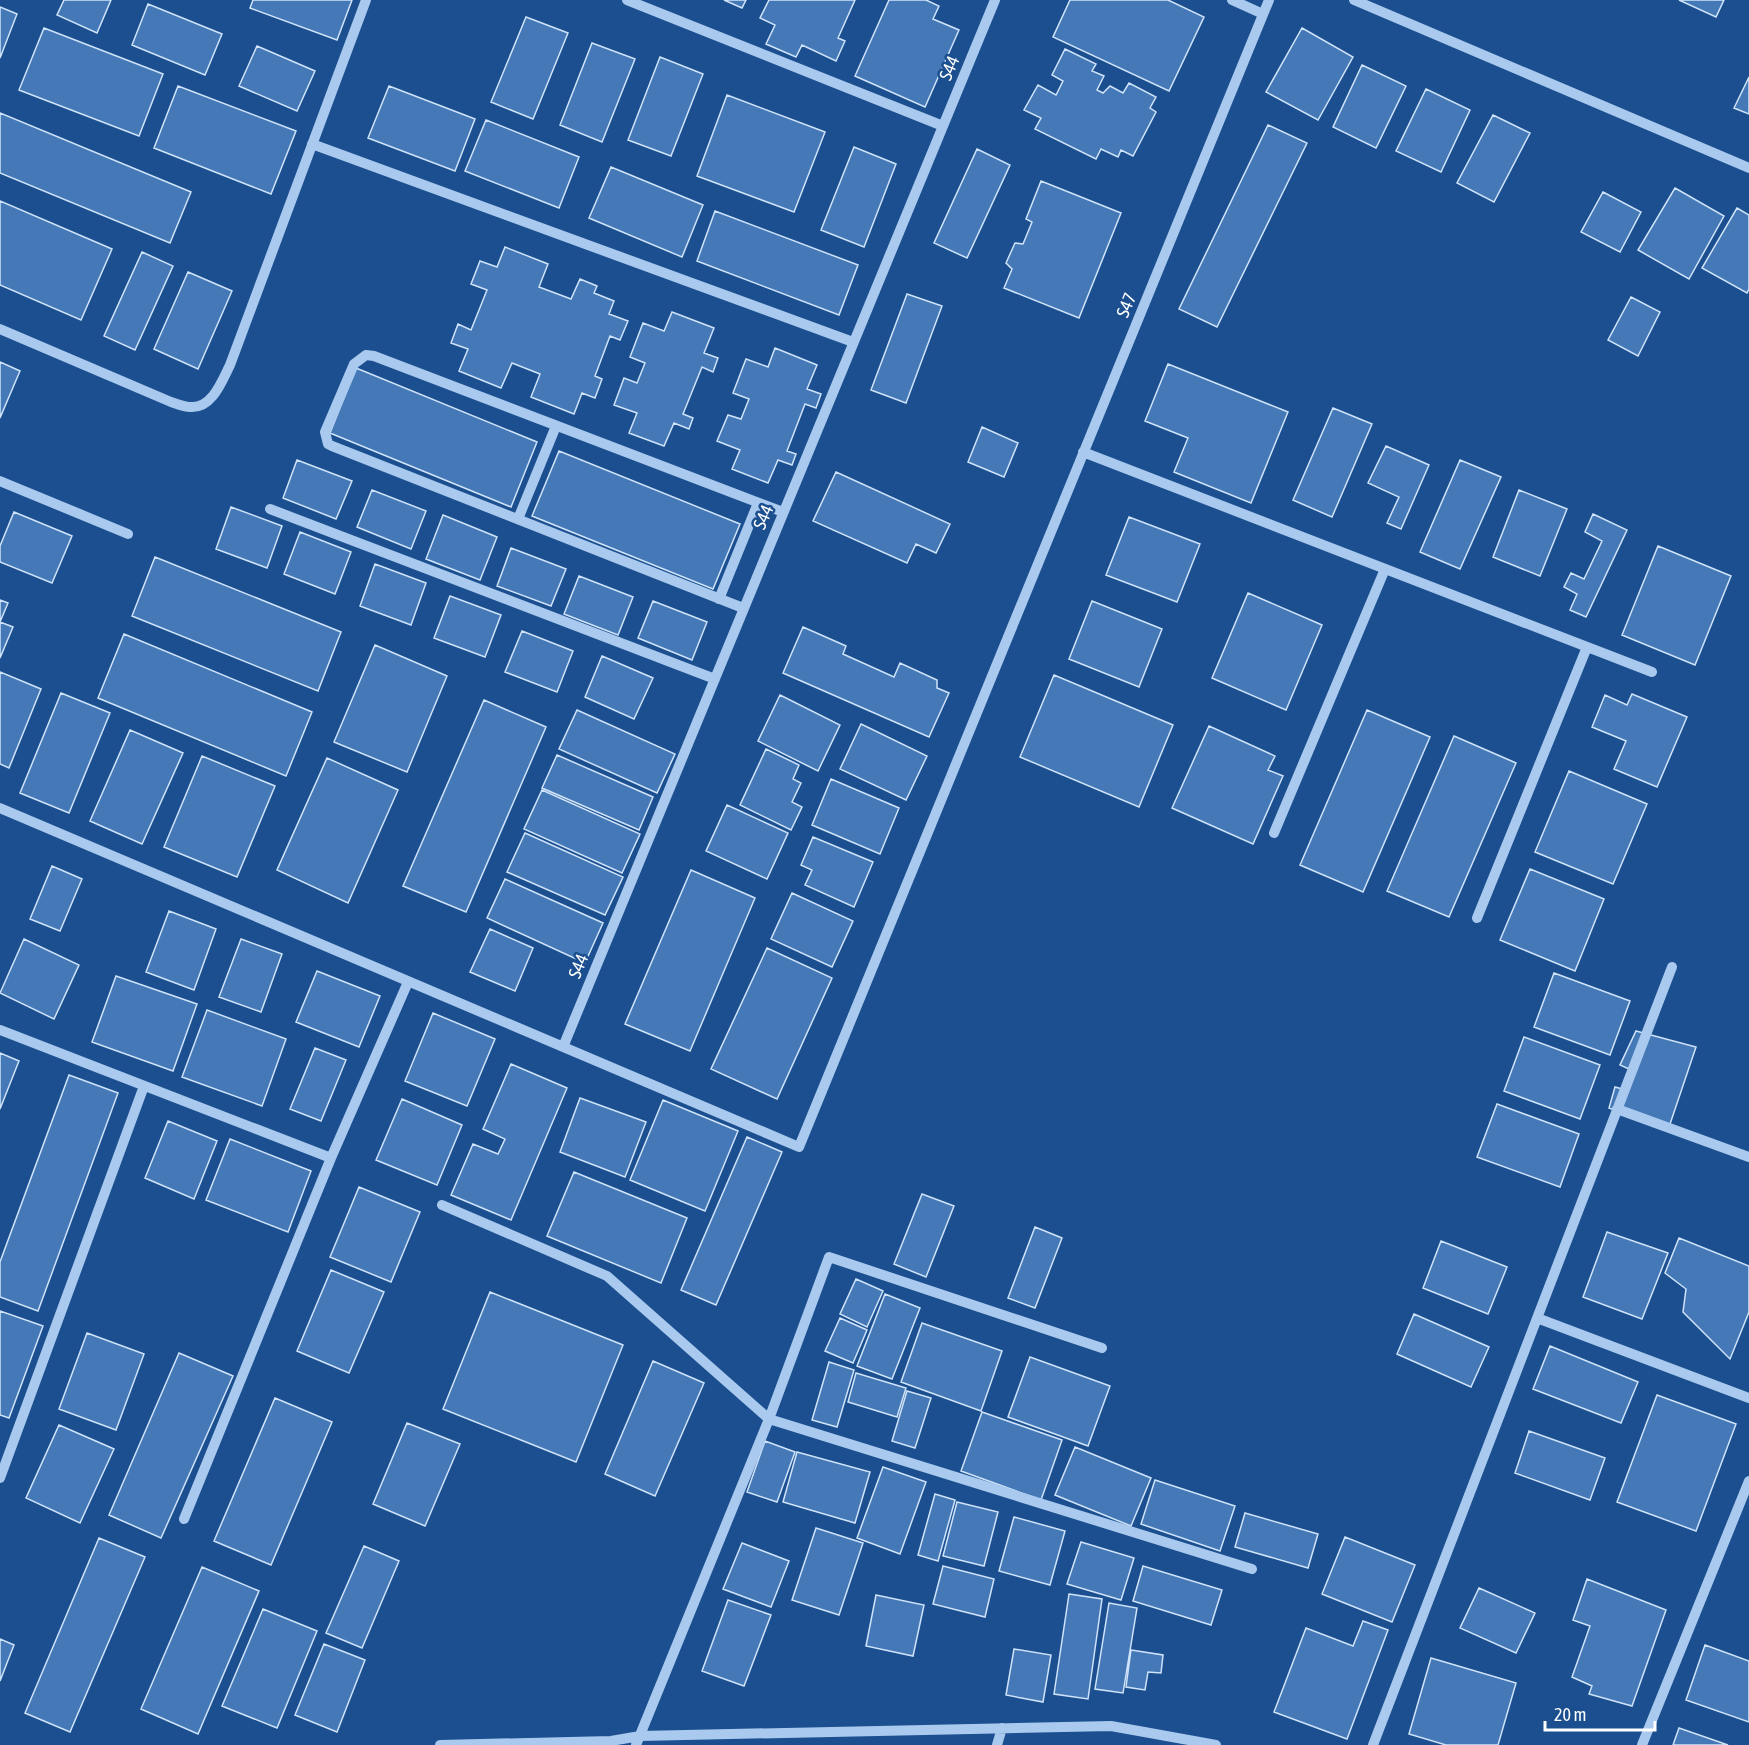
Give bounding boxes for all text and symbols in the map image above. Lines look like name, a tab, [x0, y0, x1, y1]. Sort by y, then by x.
street label: S44	[935, 53, 963, 83]
street label: S47	[1112, 290, 1140, 320]
street label: S44	[749, 502, 777, 532]
street label: S44	[564, 951, 592, 981]
scale bar	[1545, 1694, 1654, 1732]
text: 20 m	[1554, 1704, 1586, 1725]

